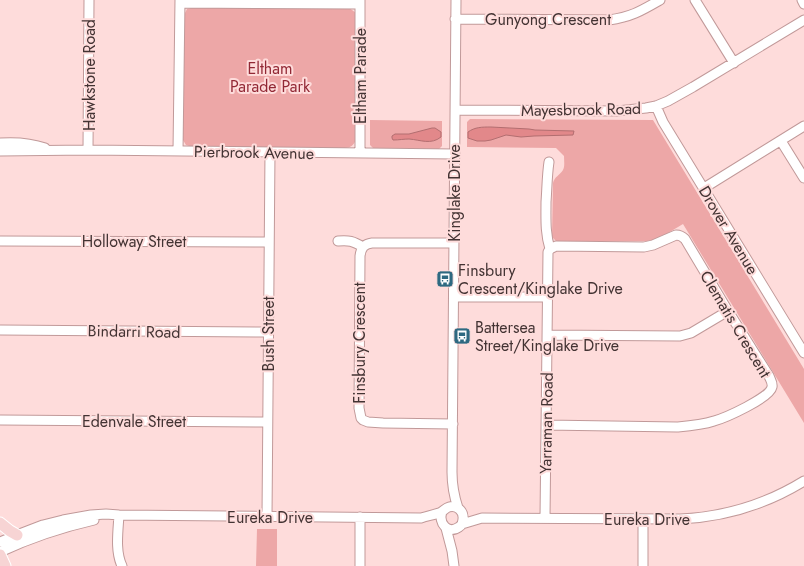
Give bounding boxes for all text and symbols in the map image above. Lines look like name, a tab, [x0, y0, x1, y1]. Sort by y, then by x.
street label: Gunyong Crescent	[485, 8, 611, 31]
street label: Hawkstone Road	[78, 19, 101, 131]
street label: Eltham Parade	[349, 28, 372, 124]
park label: Eltham Parade Park	[230, 57, 311, 98]
street label: Mayesbrook Road	[521, 97, 641, 122]
street label: Pierbrook Avenue	[194, 140, 314, 165]
street label: Kinglake Drive	[443, 144, 466, 242]
street label: Drover Avenue	[693, 182, 764, 279]
street label: Holloway Street	[82, 230, 186, 253]
place label: Finsbury Crescent/Kinglake Drive	[458, 259, 623, 300]
street label: Clematis Crescent	[694, 266, 777, 382]
bus stop icon: Finsbury Crescent/Kinglake Drive	[435, 269, 455, 289]
street label: Finsbury Crescent	[348, 282, 371, 404]
street label: Bush Street	[257, 296, 280, 372]
place label: Battersea Street/Kinglake Drive	[475, 316, 619, 357]
street label: Bindarri Road	[87, 319, 181, 344]
bus stop icon: Battersea Street/Kinglake Drive	[452, 326, 472, 346]
street label: Yarraman Road	[534, 372, 559, 474]
street label: Edenvale Street	[82, 410, 186, 433]
street label: Eureka Drive	[227, 506, 313, 529]
street label: Eureka Drive	[604, 508, 690, 531]

